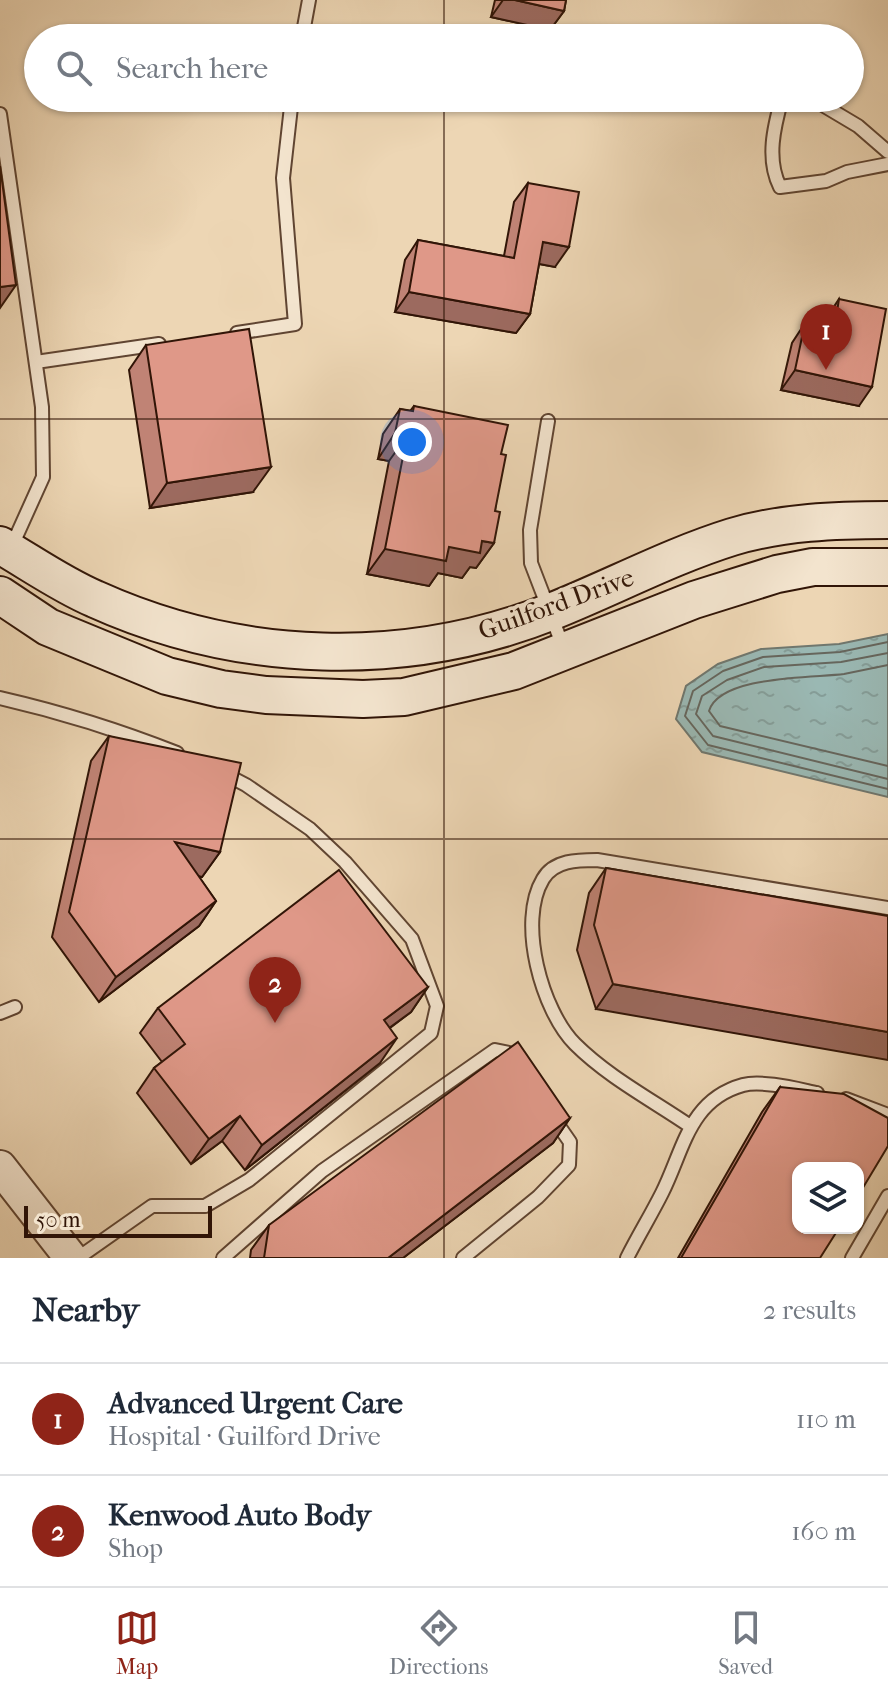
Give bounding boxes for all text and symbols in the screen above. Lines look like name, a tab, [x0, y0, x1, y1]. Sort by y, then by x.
search box	[24, 24, 864, 112]
icon: search	[52, 46, 96, 90]
text: Search here	[116, 51, 268, 86]
pin: 1	[800, 304, 852, 370]
your location	[392, 422, 432, 462]
street label: Guilford Drive	[474, 561, 638, 646]
pin: 2	[249, 957, 301, 1023]
map controls	[792, 1162, 864, 1234]
button: layers	[792, 1162, 864, 1234]
scale bar	[24, 1202, 212, 1238]
text: 50 m	[36, 1207, 81, 1233]
text: Nearby	[32, 1290, 139, 1330]
text: 2 results	[763, 1295, 856, 1326]
text: Advanced Urgent Care	[108, 1386, 403, 1421]
text: 1	[53, 1404, 63, 1435]
text: 110 m	[796, 1404, 856, 1435]
text: Hospital · Guilford Drive	[108, 1421, 381, 1452]
text: Kenwood Auto Body	[108, 1498, 371, 1533]
text: 2	[51, 1516, 65, 1547]
text: 160 m	[791, 1516, 856, 1547]
text: Shop	[108, 1533, 163, 1564]
tab: Map	[115, 1606, 159, 1680]
tab: Directions	[389, 1606, 488, 1680]
tab: Saved	[718, 1606, 773, 1680]

